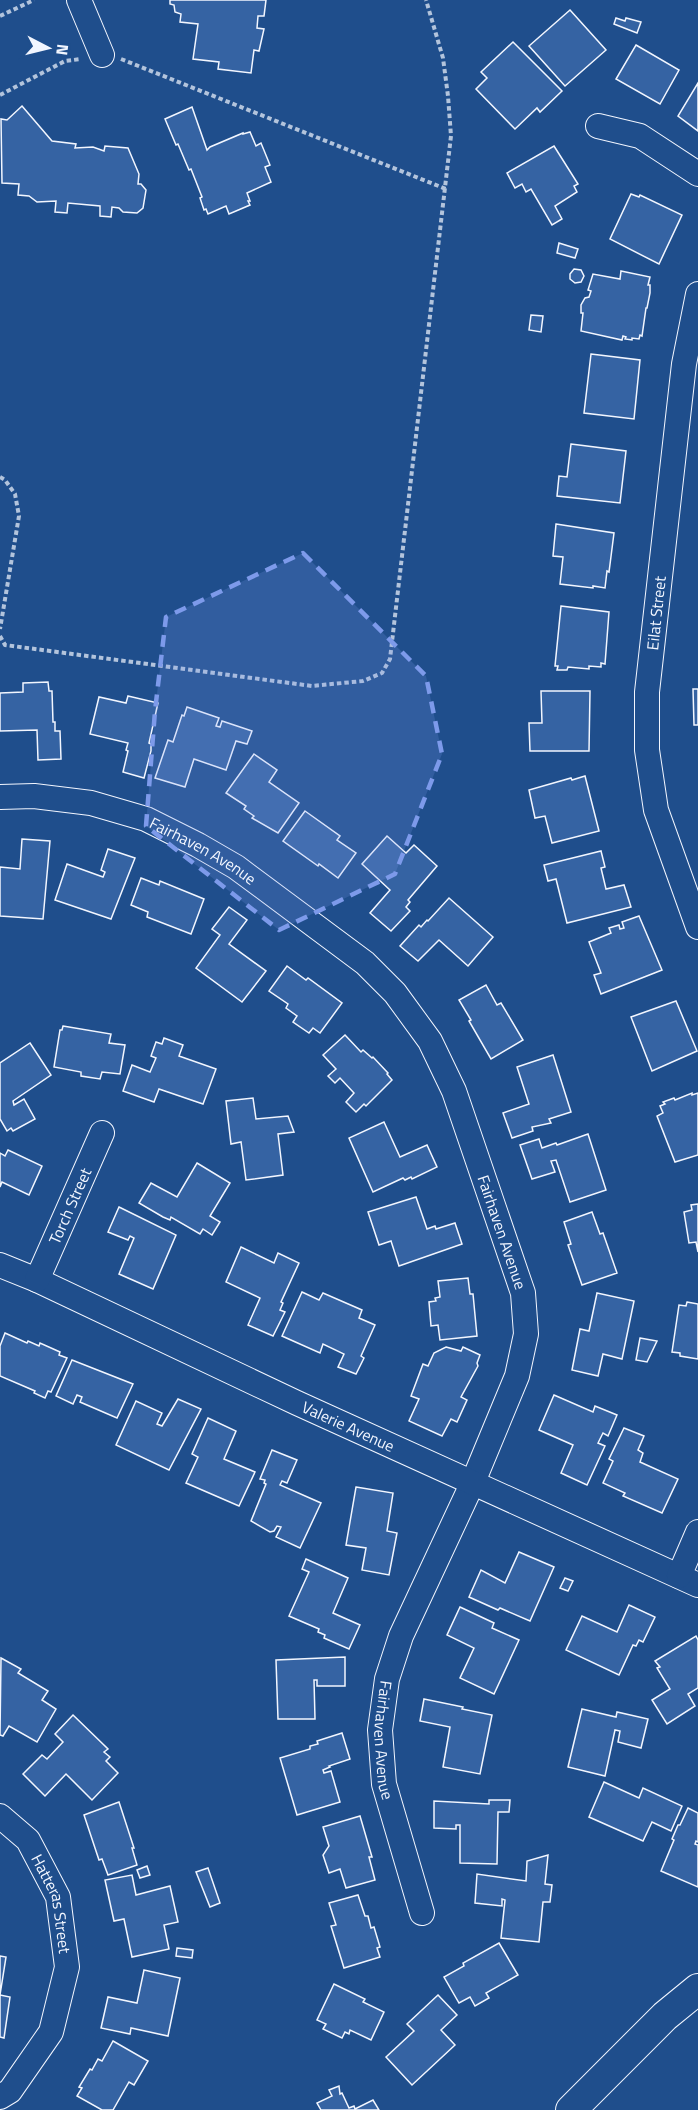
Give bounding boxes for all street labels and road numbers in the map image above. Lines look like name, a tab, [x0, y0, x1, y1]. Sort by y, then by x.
street label: Eilat Street	[640, 574, 672, 651]
street label: Fairhaven Avenue	[146, 811, 262, 890]
street label: Torch Street	[42, 1164, 97, 1248]
street label: Fairhaven Avenue	[472, 1172, 533, 1292]
street label: Valerie Avenue	[298, 1395, 399, 1458]
street label: Fairhaven Avenue	[368, 1679, 400, 1802]
street label: Hatteras Street	[25, 1850, 77, 1955]

